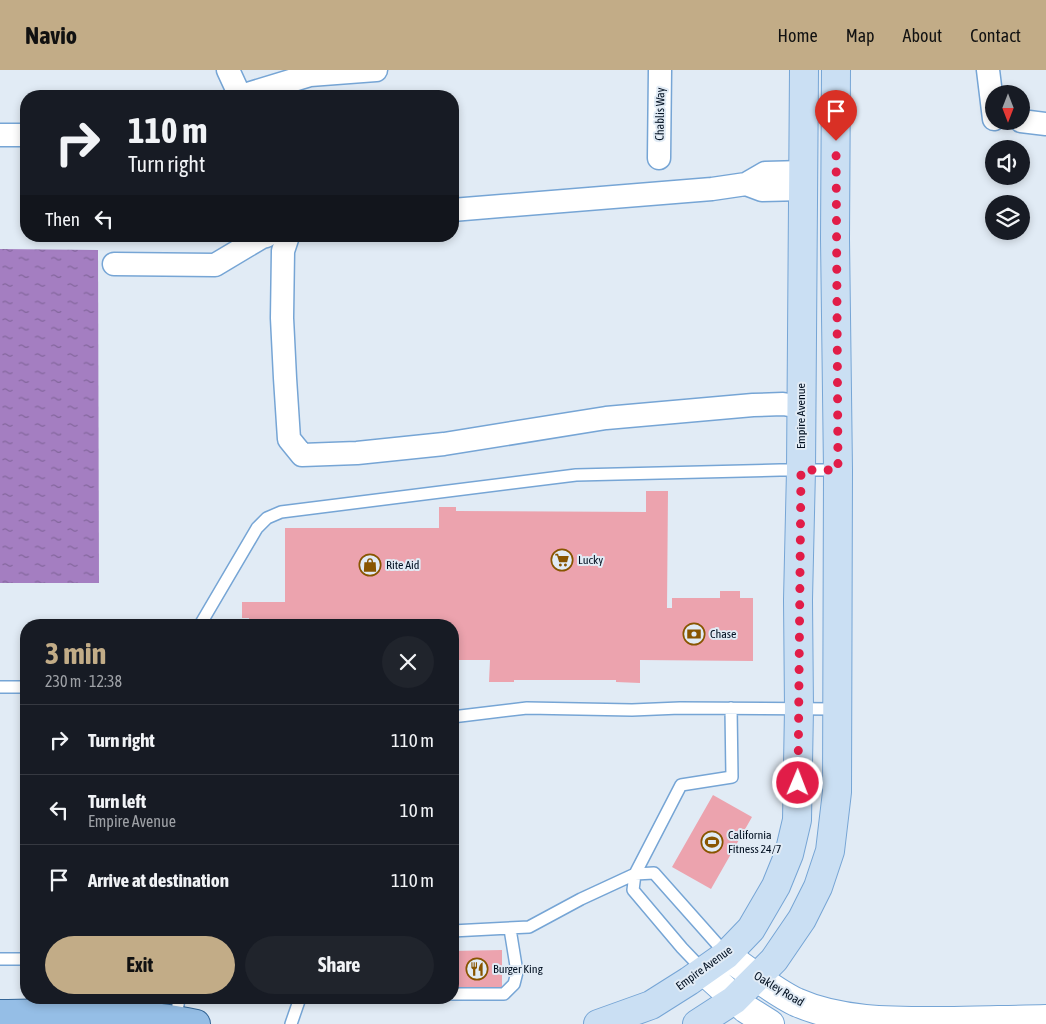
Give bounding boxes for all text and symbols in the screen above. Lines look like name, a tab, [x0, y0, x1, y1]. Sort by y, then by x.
text: Navio	[25, 22, 77, 49]
text: Home	[778, 25, 818, 46]
text: Map	[846, 25, 875, 46]
text: About	[903, 25, 942, 46]
text: Contact	[970, 25, 1021, 46]
north arrow	[985, 85, 1030, 130]
map controls	[985, 85, 1030, 240]
street label: Chablis Way	[653, 87, 667, 141]
pin	[815, 90, 857, 141]
icon: arrive	[822, 97, 850, 125]
icon: right	[45, 110, 110, 175]
text: 110 m	[128, 110, 207, 150]
button: sound	[985, 140, 1030, 185]
text: Turn right	[128, 151, 205, 177]
button: layers	[985, 195, 1030, 240]
icon: left	[90, 205, 118, 233]
text: Then	[45, 208, 80, 230]
street label: Empire Avenue	[794, 383, 808, 449]
supermarket icon: Lucky	[550, 548, 574, 572]
shop icon: Rite Aid	[358, 553, 382, 577]
place label: Lucky	[578, 553, 603, 567]
place label: Rite Aid	[386, 558, 420, 572]
bank icon: Chase	[682, 622, 706, 646]
place label: Chase	[710, 627, 736, 641]
text: 3 min	[45, 636, 106, 670]
button: close	[382, 636, 434, 688]
text: 230 m · 12:38	[45, 672, 122, 690]
icon: right	[45, 726, 73, 754]
text: Turn right	[88, 729, 155, 751]
text: 110 m	[391, 729, 434, 751]
position arrow	[771, 756, 823, 808]
text: Turn left	[88, 790, 146, 812]
icon: left	[45, 796, 73, 824]
text: 10 m	[400, 799, 434, 821]
text: Empire Avenue	[88, 812, 176, 830]
place label: California Fitness 24/7	[728, 828, 782, 856]
sports icon: California Fitness 24/7	[700, 830, 724, 854]
icon: arrive	[45, 866, 73, 894]
text: Arrive at destination	[88, 869, 229, 891]
text: 110 m	[391, 869, 434, 891]
button: Exit	[45, 936, 235, 994]
button: Share	[245, 936, 434, 994]
street label: Empire Avenue	[673, 943, 735, 993]
restaurant icon: Burger King	[465, 957, 489, 981]
place label: Burger King	[493, 962, 544, 976]
street label: Oakley Road	[751, 969, 807, 1009]

